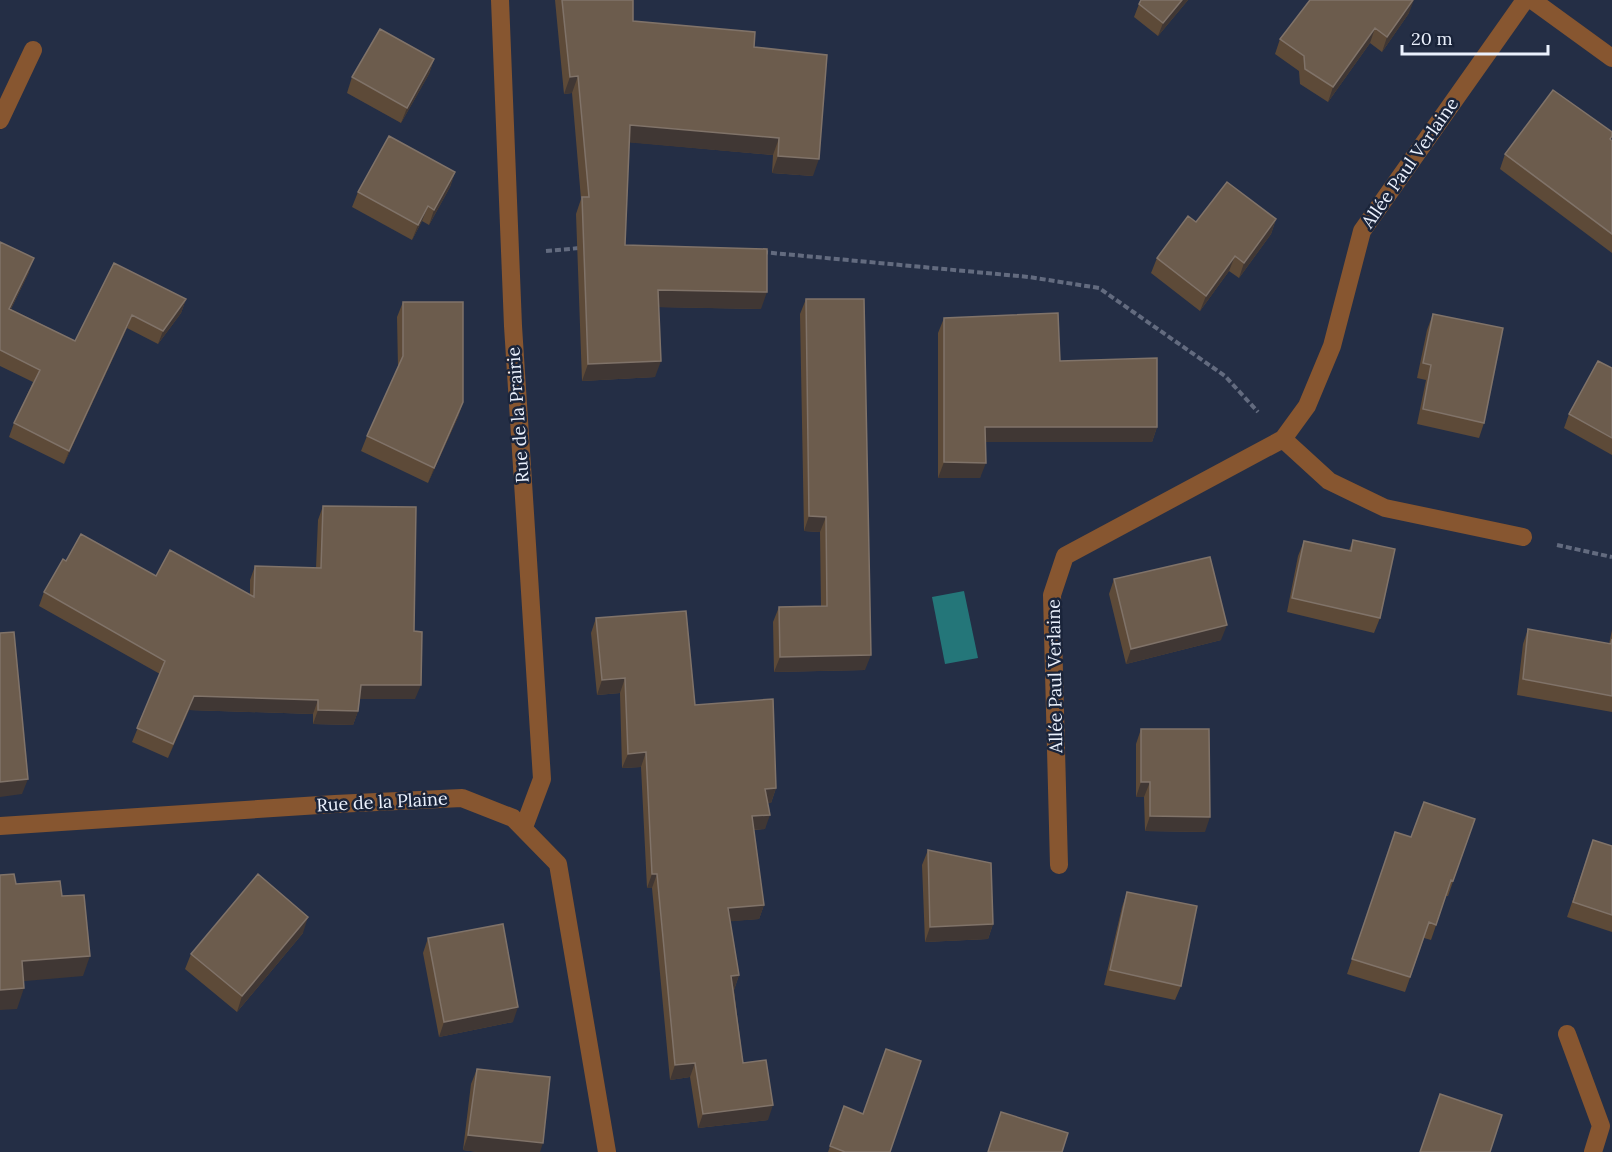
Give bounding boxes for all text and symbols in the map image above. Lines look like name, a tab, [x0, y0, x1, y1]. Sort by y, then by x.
scale bar	[1402, 18, 1548, 56]
text: 20 m	[1411, 27, 1453, 50]
street label: Allée Paul Verlaine	[1355, 93, 1463, 233]
street label: Rue de la Prairie	[501, 346, 534, 484]
street label: Allée Paul Verlaine	[1042, 599, 1067, 754]
street label: Rue de la Plaine	[316, 787, 448, 816]

